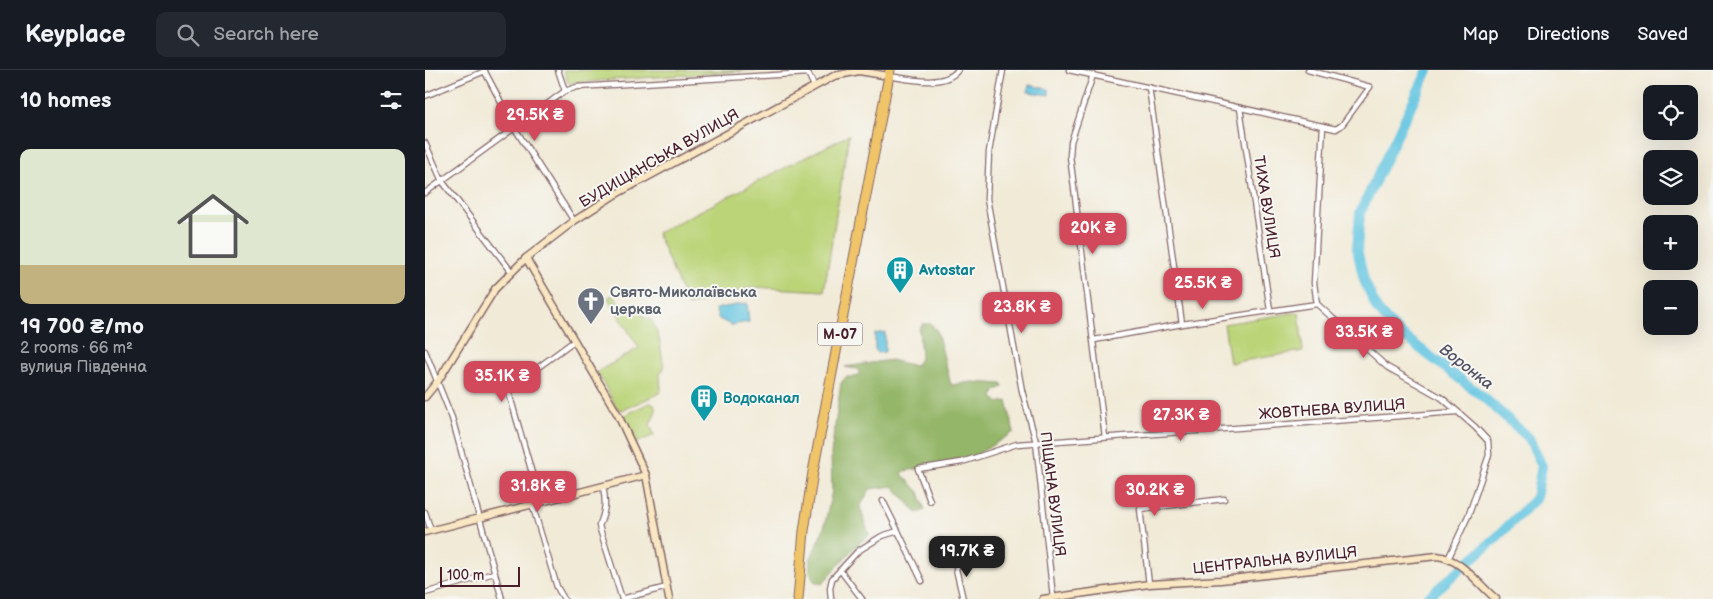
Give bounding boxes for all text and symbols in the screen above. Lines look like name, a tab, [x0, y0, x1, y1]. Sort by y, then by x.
search box	[156, 12, 506, 57]
text: Keyplace	[25, 20, 126, 49]
icon: search	[174, 21, 202, 49]
text: Search here	[214, 23, 319, 46]
text: Map	[1463, 24, 1499, 45]
text: Directions	[1527, 24, 1609, 45]
text: Saved	[1637, 24, 1688, 45]
map controls	[1643, 85, 1698, 335]
button: locate	[1643, 85, 1698, 140]
icon: filters	[377, 86, 405, 114]
text: 10 homes	[20, 88, 111, 113]
pin: 29.5K ₴	[489, 100, 581, 142]
street label: БУДИЩАНСЬКА ВУЛИЦЯ	[576, 105, 743, 212]
text: 29.5K ₴	[506, 106, 564, 125]
button: layers	[1643, 150, 1698, 205]
street label: ТИХА ВУЛИЦЯ	[1249, 154, 1284, 260]
icon: home	[168, 181, 258, 271]
pin: 20K ₴	[1058, 212, 1128, 255]
button: +	[1643, 215, 1698, 270]
text: 20K ₴	[1070, 219, 1116, 238]
building icon: Avtostar	[885, 255, 915, 294]
place label: Avtostar	[918, 261, 976, 280]
pin: 25.5K ₴	[1157, 268, 1249, 310]
text: 25.5K ₴	[1174, 274, 1232, 293]
button: −	[1643, 280, 1698, 335]
place label: Свято-Миколаївська церква	[610, 283, 757, 319]
church icon: Свято-Миколаївська церква	[576, 286, 606, 325]
pin: 23.8K ₴	[976, 292, 1068, 334]
text: 23.8K ₴	[993, 298, 1051, 317]
text: 19 700 ₴/mo	[20, 314, 144, 339]
pin: 33.5K ₴	[1318, 316, 1410, 359]
road number: М-07	[817, 322, 863, 346]
text: 33.5K ₴	[1335, 323, 1393, 342]
text: 2 rooms · 66 m²	[20, 339, 133, 358]
water label: Воронка	[1435, 340, 1497, 394]
text: вулиця Південна	[20, 358, 147, 377]
pin: 35.1K ₴	[456, 360, 548, 403]
text: 35.1K ₴	[475, 367, 529, 386]
building icon: Водоканал	[689, 383, 719, 422]
place label: Водоканал	[723, 389, 800, 408]
street label: ЖОВТНЕВА ВУЛИЦЯ	[1258, 395, 1406, 424]
pin: 27.3K ₴	[1135, 400, 1227, 442]
text: 27.3K ₴	[1153, 406, 1209, 425]
street label: ПІЩАНА ВУЛИЦЯ	[1035, 431, 1070, 557]
pin: 31.8K ₴	[492, 470, 584, 513]
pin: 30.2K ₴	[1109, 474, 1201, 517]
text: 31.8K ₴	[510, 477, 566, 496]
text: 30.2K ₴	[1126, 481, 1184, 500]
pin: 19.7K ₴	[921, 536, 1013, 578]
text: 19.7K ₴	[940, 542, 994, 561]
street label: ЦЕНТРАЛЬНА ВУЛИЦЯ	[1192, 542, 1358, 579]
scale bar	[440, 564, 520, 587]
text: 100 m	[447, 567, 484, 584]

